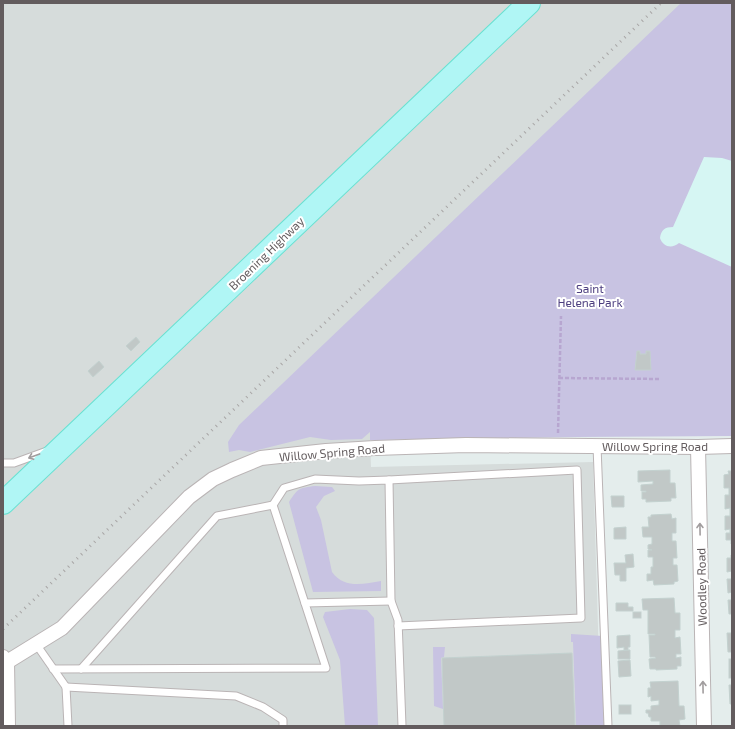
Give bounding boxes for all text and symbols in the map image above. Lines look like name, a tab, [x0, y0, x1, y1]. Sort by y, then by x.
street label: Broening Highway	[225, 213, 307, 292]
park label: Saint Helena Park	[557, 281, 623, 309]
street label: Willow Spring Road	[602, 439, 708, 453]
street label: Willow Spring Road	[279, 440, 385, 464]
one-way arrow	[28, 452, 40, 460]
one-way arrow	[696, 523, 704, 536]
street label: Woodley Road	[693, 548, 709, 626]
one-way arrow	[699, 681, 707, 694]

